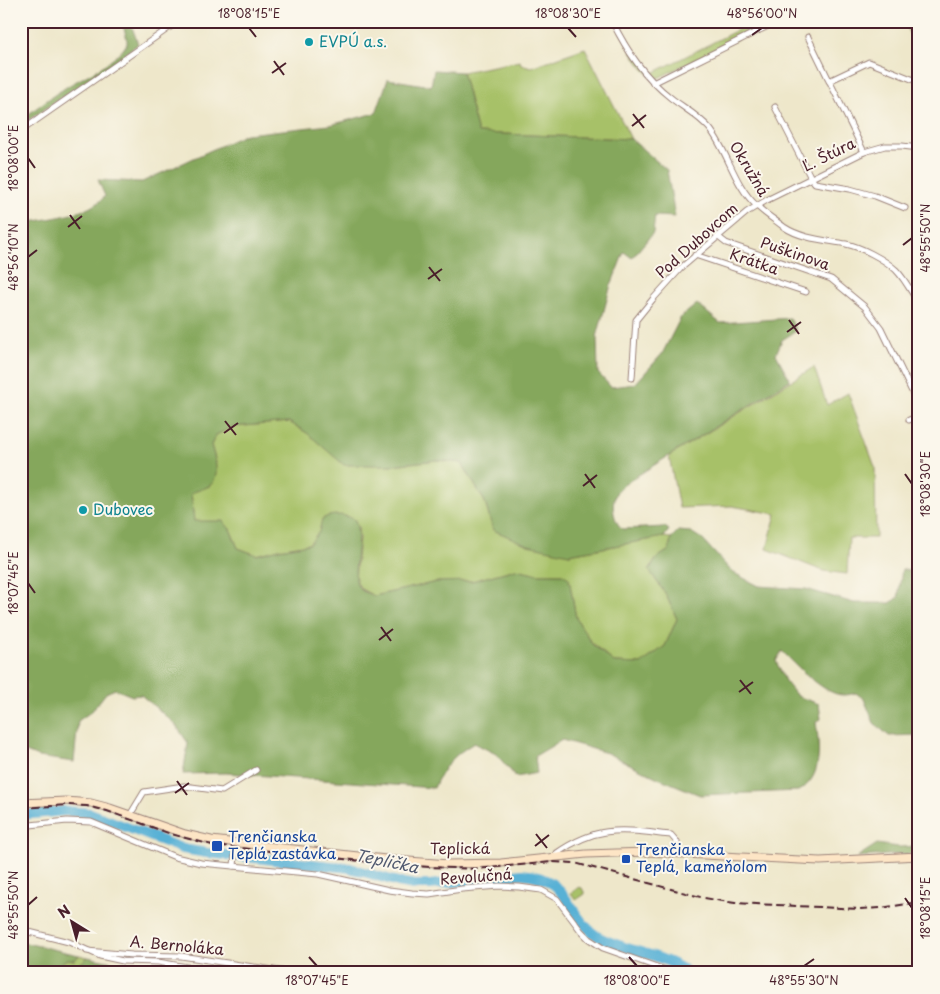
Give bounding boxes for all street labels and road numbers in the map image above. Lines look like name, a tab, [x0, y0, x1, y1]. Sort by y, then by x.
street label: Ľ. Štúra	[798, 131, 860, 176]
street label: Okružná	[725, 136, 776, 201]
street label: Pod Dubovcom	[650, 196, 742, 283]
street label: Puškinova	[758, 230, 834, 275]
street label: Krátka	[727, 241, 783, 280]
street label: Teplická	[430, 836, 491, 859]
street label: Revolučná	[439, 861, 513, 889]
street label: A. Bernoláka	[129, 929, 226, 960]

